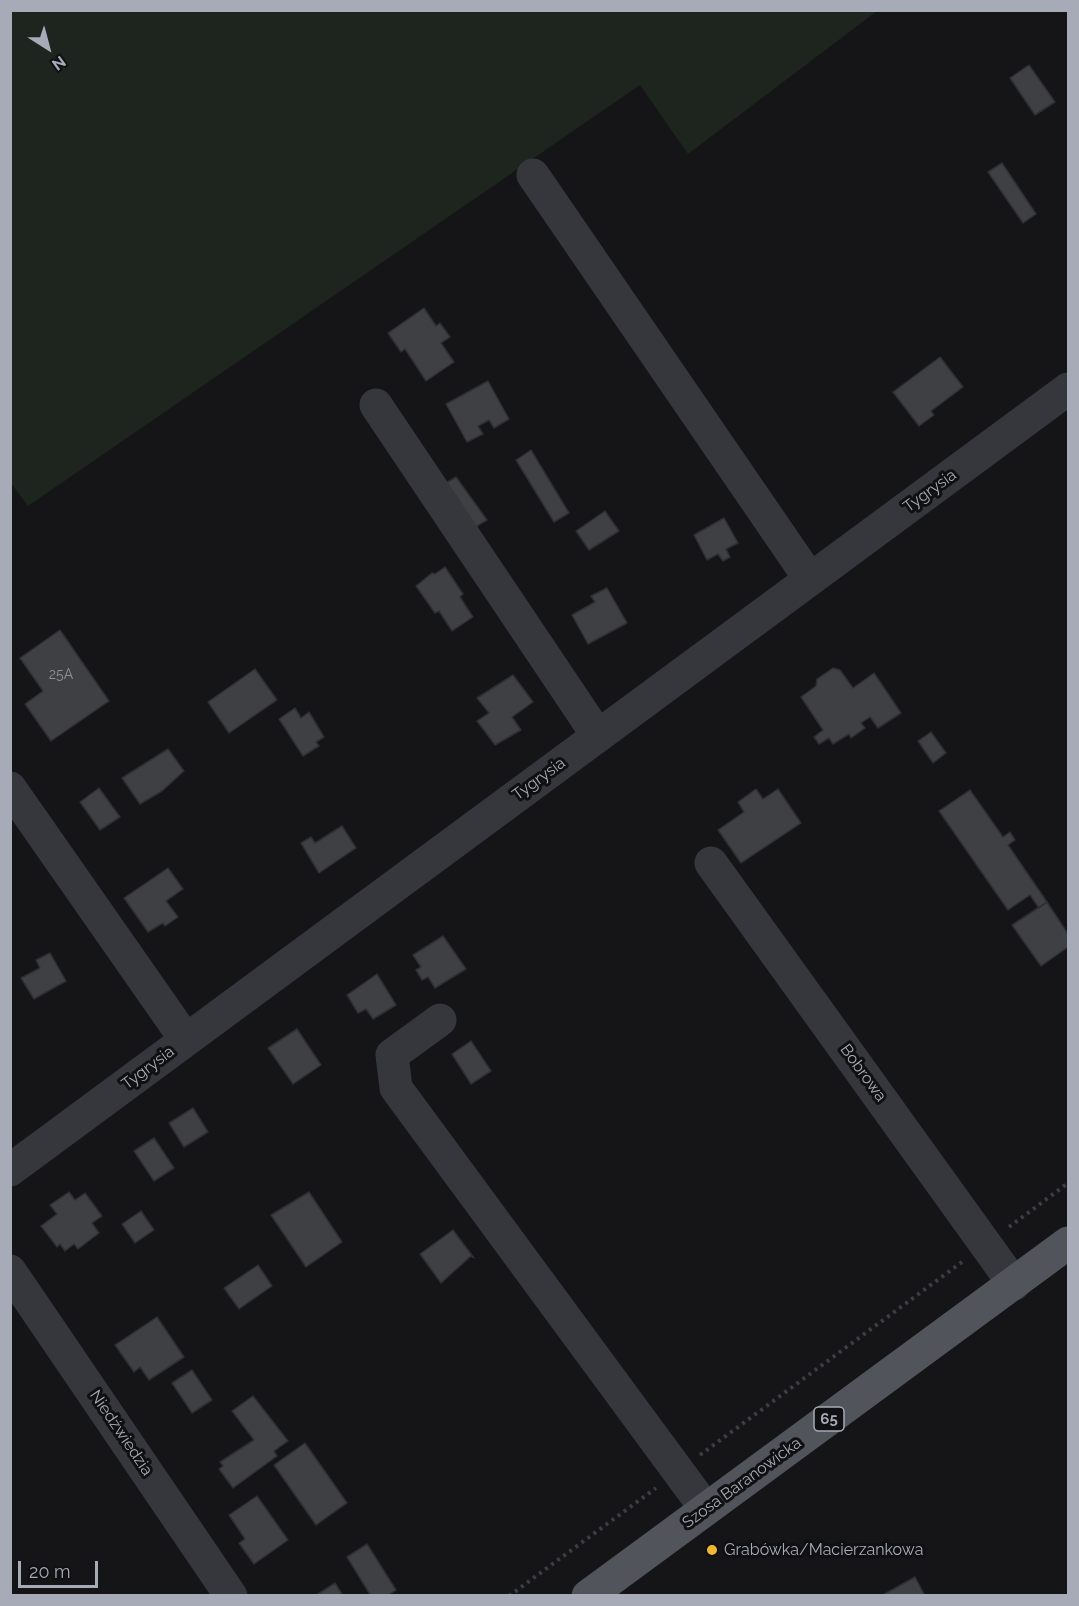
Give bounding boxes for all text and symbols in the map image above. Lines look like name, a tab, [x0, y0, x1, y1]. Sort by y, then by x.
north arrow	[18, 18, 78, 78]
text: N	[48, 52, 69, 74]
street label: Tygrysia	[900, 465, 960, 517]
house number: 25A	[49, 667, 73, 683]
street label: Tygrysia	[509, 753, 569, 805]
street label: Bobrowa	[836, 1041, 890, 1105]
street label: Tygrysia	[118, 1042, 178, 1094]
street label: Niedźwiedzia	[85, 1387, 157, 1479]
road number: 65	[814, 1407, 844, 1431]
street label: Szosa Baranowicka	[679, 1433, 805, 1533]
place label: Grabówka/Macierzankowa	[724, 1540, 923, 1560]
marker: Grabówka/Macierzankowa	[705, 1543, 719, 1557]
scale bar	[21, 1549, 100, 1587]
text: 20 m	[29, 1561, 71, 1582]

